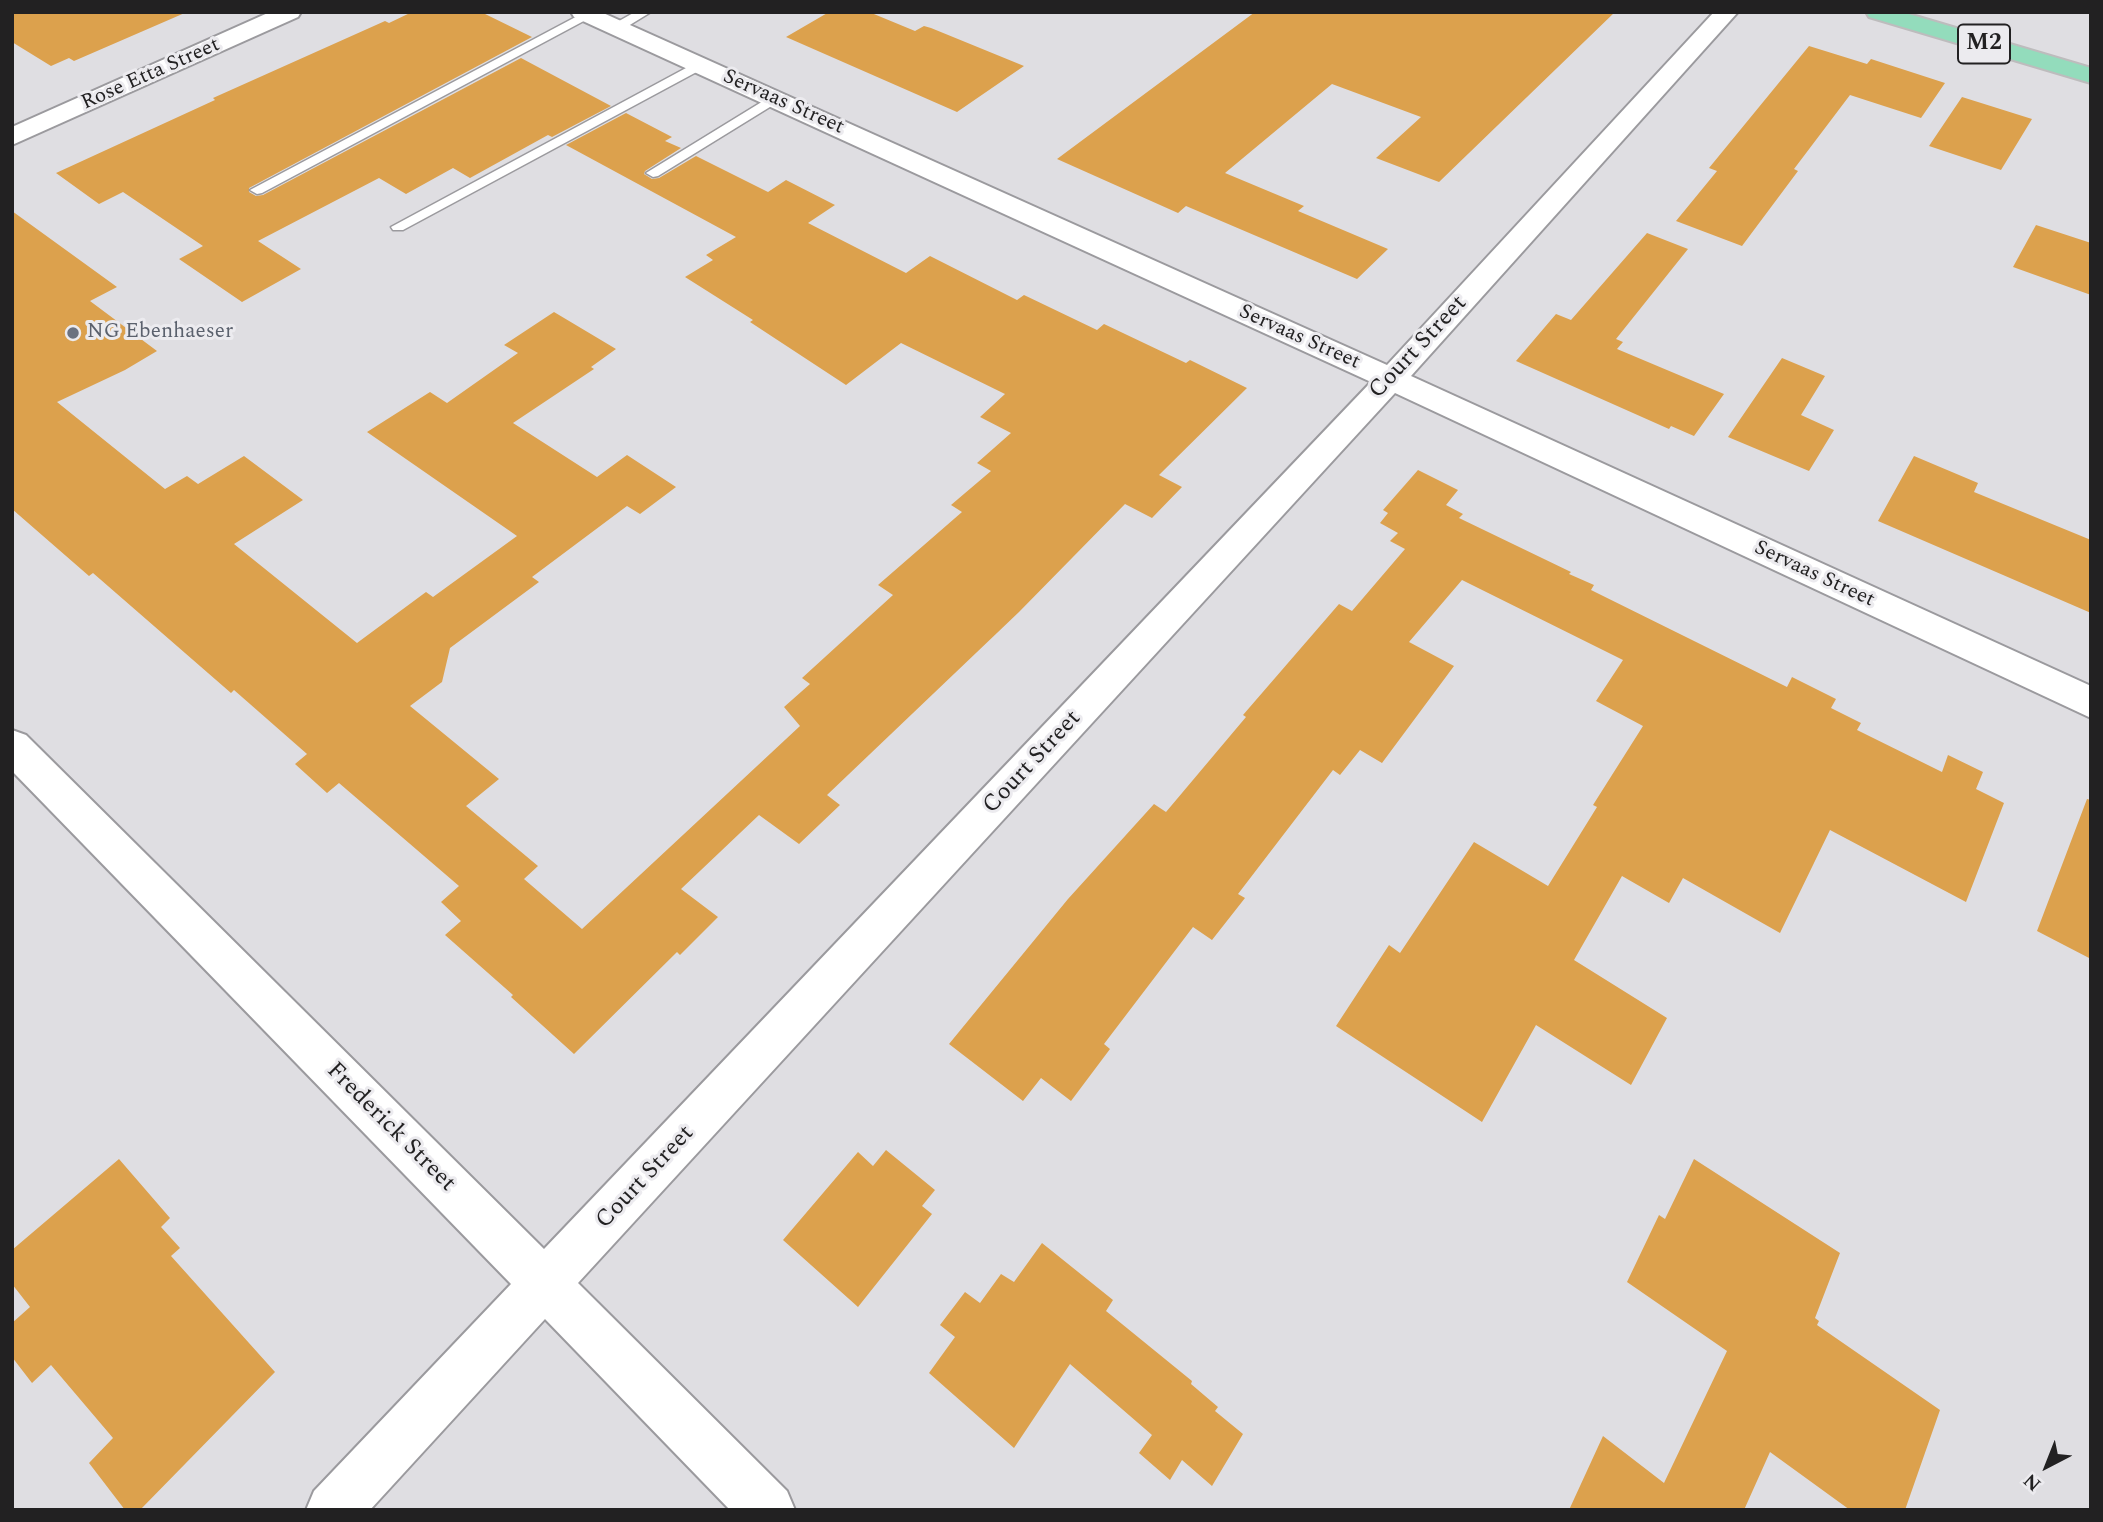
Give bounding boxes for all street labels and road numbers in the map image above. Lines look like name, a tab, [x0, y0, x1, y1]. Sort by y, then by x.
road number: M2	[1958, 24, 2010, 64]
street label: Rose Etta Street	[78, 33, 224, 117]
street label: Servaas Street	[718, 65, 848, 141]
street label: Court Street	[1364, 290, 1474, 406]
street label: Servaas Street	[1234, 300, 1364, 376]
street label: Servaas Street	[1750, 536, 1878, 614]
street label: Court Street	[978, 705, 1088, 821]
street label: Frederick Street	[319, 1057, 461, 1199]
street label: Court Street	[591, 1120, 701, 1236]

